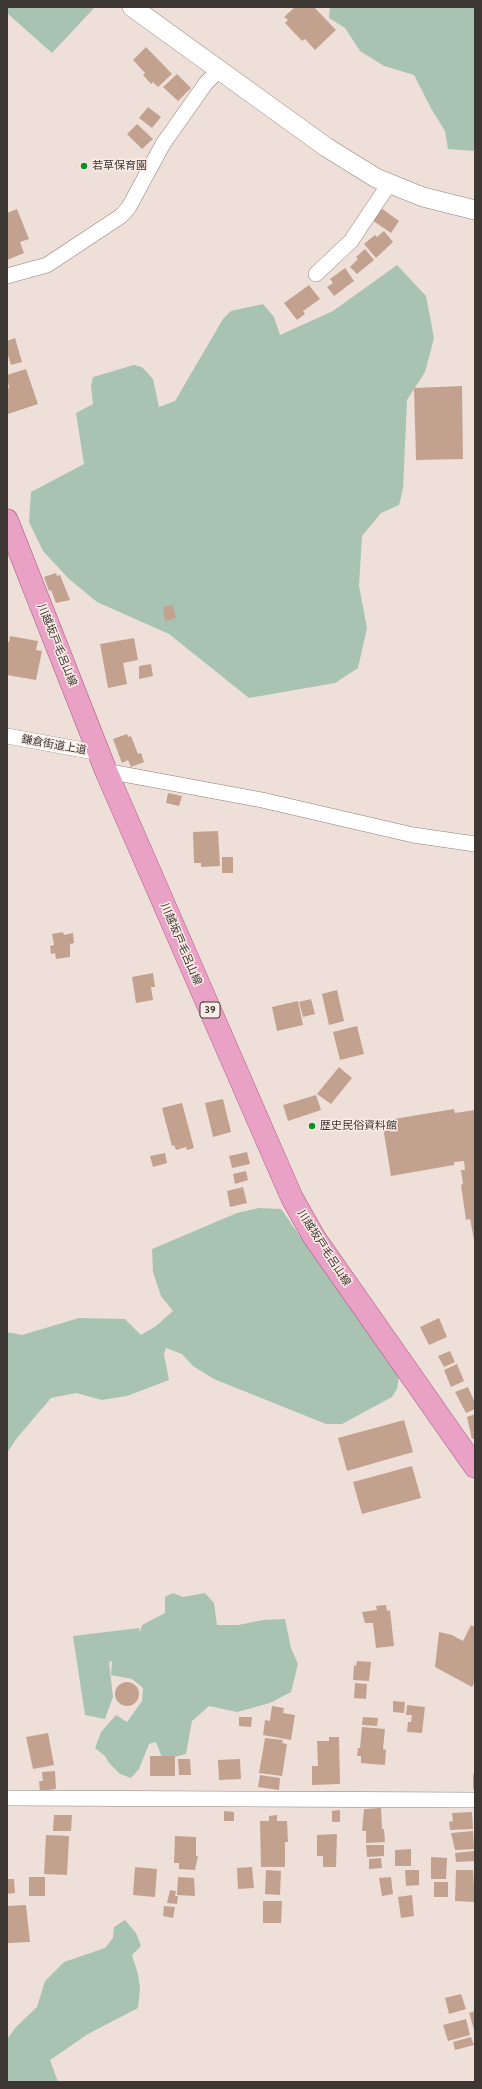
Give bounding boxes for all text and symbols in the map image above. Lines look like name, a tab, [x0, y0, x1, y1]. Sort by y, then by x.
place label: 若草保育園	[92, 159, 147, 173]
marker: 若草保育園	[79, 161, 89, 171]
street label: 川越坂戸毛呂山線	[34, 602, 80, 688]
street label: 鎌倉街道上道	[20, 733, 88, 757]
street label: 川越坂戸毛呂山線	[158, 901, 204, 987]
road number: 39	[200, 1002, 220, 1018]
place label: 歴史民俗資料館	[320, 1119, 397, 1133]
marker: 歴史民俗資料館	[307, 1121, 317, 1131]
street label: 川越坂戸毛呂山線	[295, 1208, 353, 1288]

